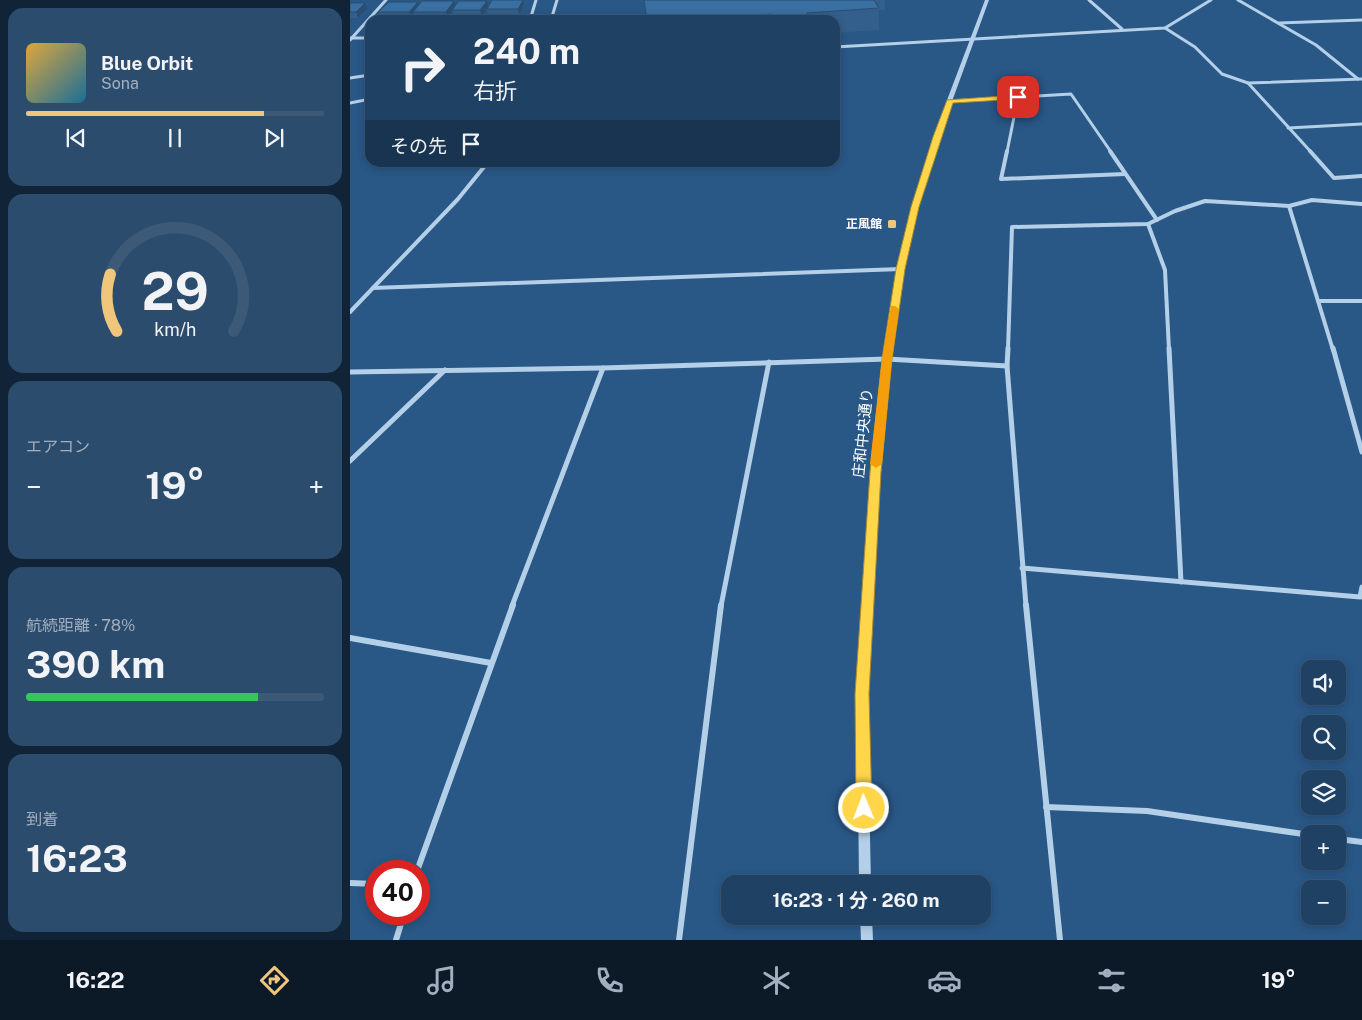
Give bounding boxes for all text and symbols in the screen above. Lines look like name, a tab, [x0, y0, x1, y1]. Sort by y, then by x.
text: 240 m	[473, 31, 580, 72]
icon: right	[390, 35, 455, 100]
text: Blue Orbit	[101, 52, 193, 74]
text: Sona	[101, 74, 139, 93]
pin	[997, 76, 1039, 118]
text: 右折	[473, 78, 517, 104]
icon: arrive	[1004, 83, 1032, 111]
icon: previous	[62, 124, 90, 152]
icon: pause	[161, 124, 189, 152]
icon: next	[260, 124, 288, 152]
icon: arrive	[457, 130, 485, 158]
text: その先	[390, 135, 447, 157]
place label: 正風館	[846, 217, 882, 231]
marker: 正風館	[886, 218, 898, 230]
text: 29	[141, 261, 209, 322]
text: km/h	[154, 319, 196, 340]
street label: 庄和中央通り	[849, 387, 876, 479]
text: エアコン	[26, 437, 90, 456]
text: 19°	[145, 463, 205, 508]
text: −	[26, 470, 42, 503]
text: +	[308, 470, 324, 503]
text: 航続距離 · 78%	[26, 616, 135, 635]
text: 390 km	[26, 642, 165, 687]
map controls	[1301, 660, 1346, 925]
button: sound	[1301, 660, 1346, 705]
button: search	[1301, 715, 1346, 760]
button: layers	[1301, 770, 1346, 815]
position arrow	[837, 781, 889, 833]
text: 到着	[26, 810, 58, 829]
button: +	[1301, 825, 1346, 870]
text: 16:23	[26, 836, 128, 881]
speed limit sign: 40	[365, 860, 430, 925]
button: −	[1301, 880, 1346, 925]
text: 16:23 · 1 分 · 260 m	[772, 889, 940, 911]
icon: directions	[257, 963, 292, 998]
icon: music	[424, 963, 459, 998]
icon: phone	[592, 963, 627, 998]
icon: climate	[759, 963, 794, 998]
icon: car	[927, 963, 962, 998]
icon: filters	[1094, 963, 1129, 998]
text: 16:22	[66, 967, 124, 993]
text: 19°	[1261, 967, 1296, 993]

